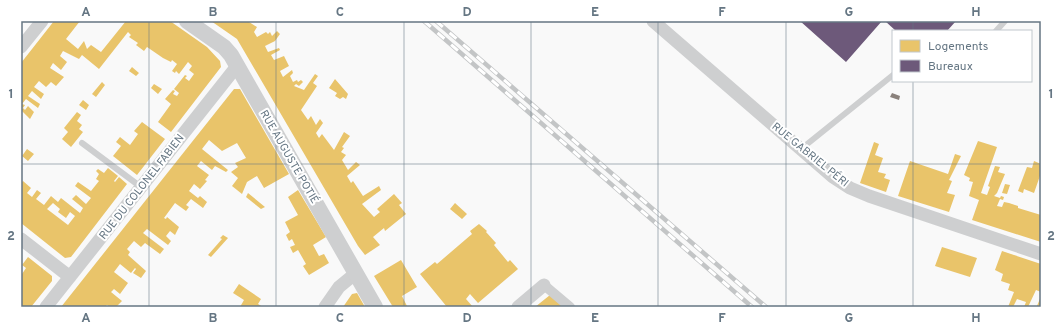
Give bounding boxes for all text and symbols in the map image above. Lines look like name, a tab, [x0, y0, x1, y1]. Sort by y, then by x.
text: A	[81, 5, 91, 21]
text: B	[209, 5, 218, 21]
text: C	[336, 5, 344, 21]
text: D	[462, 5, 472, 21]
text: E	[591, 5, 599, 21]
text: F	[718, 5, 726, 21]
text: G	[845, 5, 854, 21]
text: H	[971, 5, 981, 21]
legend	[892, 30, 1032, 82]
text: Logements	[928, 39, 988, 55]
text: Bureaux	[928, 59, 973, 75]
text: 1	[8, 87, 14, 103]
text: 1	[1048, 87, 1054, 103]
street label: RUE AUGUSTE POTIÉ	[257, 107, 322, 206]
street label: RUE GABRIEL PÉRI	[769, 119, 852, 190]
street label: RUE DU COLONEL FABIEN	[96, 132, 188, 242]
text: 2	[7, 229, 15, 245]
text: 2	[1047, 229, 1055, 245]
text: A	[81, 311, 91, 327]
text: B	[209, 311, 218, 327]
text: C	[336, 311, 344, 327]
text: D	[462, 311, 472, 327]
text: E	[591, 311, 599, 327]
text: F	[718, 311, 726, 327]
text: G	[845, 311, 854, 327]
text: H	[971, 311, 981, 327]

